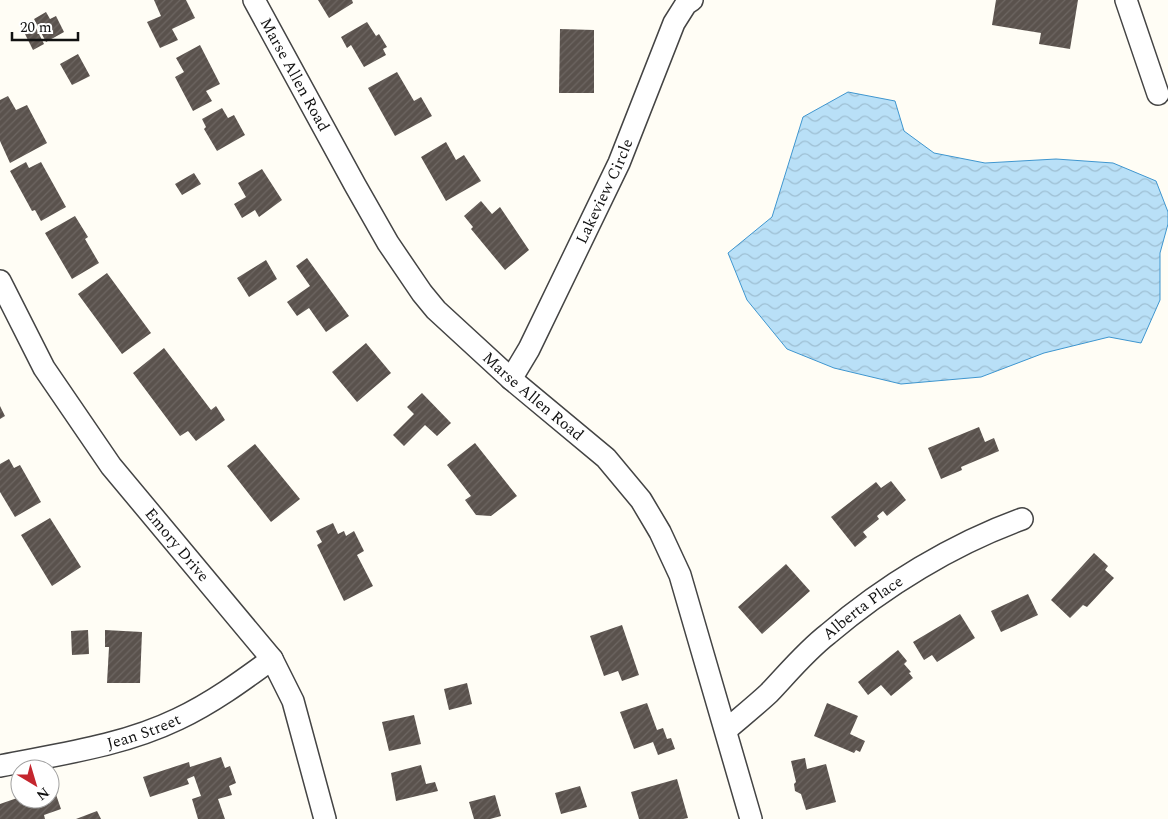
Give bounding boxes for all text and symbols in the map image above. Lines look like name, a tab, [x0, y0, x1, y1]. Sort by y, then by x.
scale bar	[12, 10, 79, 42]
street label: Marse Allen Road	[254, 13, 336, 136]
text: 20 m	[20, 16, 52, 39]
street label: Lakeview Circle	[570, 135, 639, 248]
street label: Marse Allen Road	[477, 346, 589, 447]
street label: Emory Drive	[139, 503, 215, 587]
street label: Alberta Place	[817, 569, 908, 646]
street label: Jean Street	[104, 707, 185, 756]
north arrow	[10, 759, 60, 809]
text: N	[32, 782, 54, 806]

